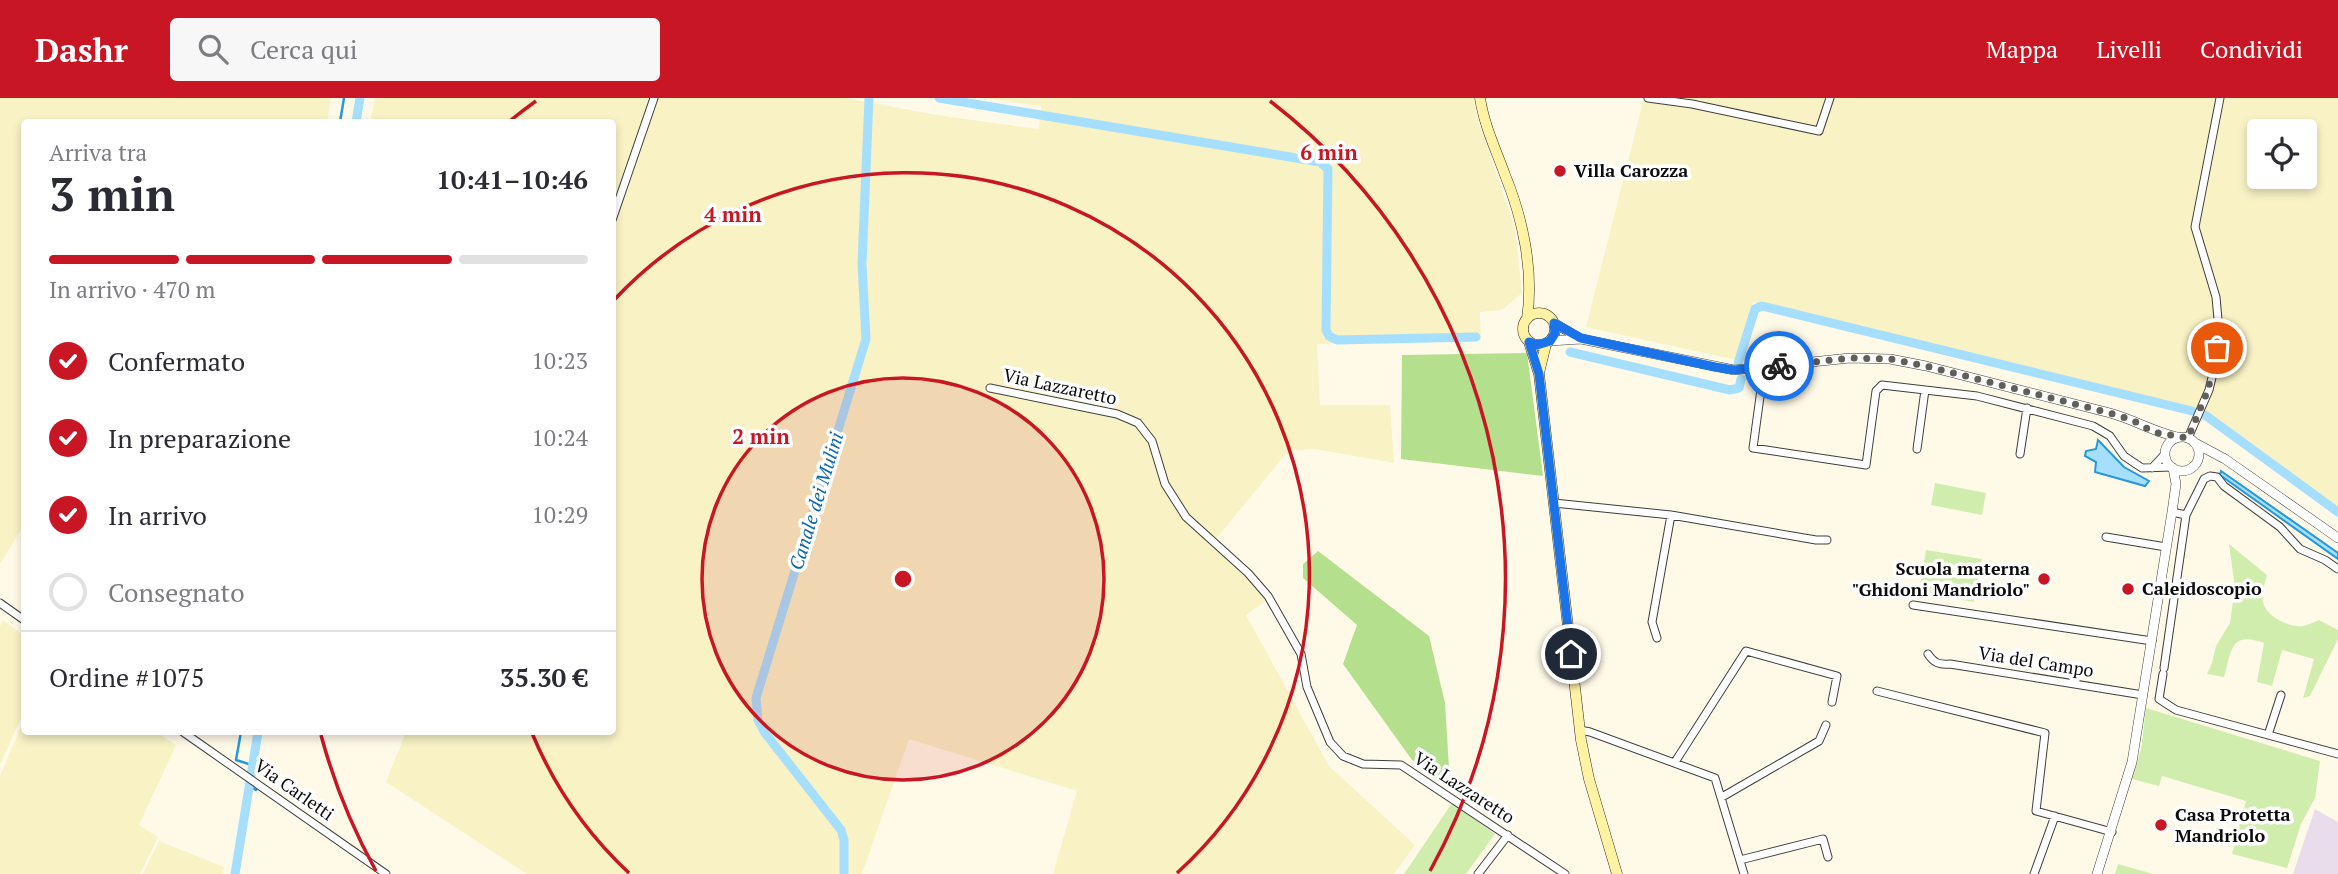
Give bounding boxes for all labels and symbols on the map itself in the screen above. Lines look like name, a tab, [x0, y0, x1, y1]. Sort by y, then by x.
text: 6 min	[1300, 138, 1358, 166]
place label: Villa Carozza	[1574, 158, 1688, 182]
marker: Villa Carozza	[1552, 163, 1568, 179]
text: 4 min	[704, 200, 762, 228]
pin	[2187, 318, 2247, 378]
courier	[1744, 331, 1814, 401]
street label: Via Lazzaretto	[1001, 362, 1119, 410]
text: 2 min	[732, 422, 790, 450]
water label: Canale dei Mulini	[783, 428, 849, 573]
place label: Scuola materna "Ghidoni Mandriolo"	[1852, 556, 2030, 601]
centre of rings	[891, 567, 915, 591]
marker: Scuola materna "Ghidoni Mandriolo"	[2036, 571, 2052, 587]
place label: Caleidoscopio	[2142, 576, 2262, 600]
marker: Caleidoscopio	[2120, 581, 2136, 597]
pin	[1541, 624, 1601, 684]
street label: Via del Campo	[1977, 640, 2096, 682]
street label: Via Lazzaretto	[1410, 746, 1520, 829]
street label: Via Carletti	[250, 753, 339, 825]
place label: Casa Protetta Mandriolo	[2175, 802, 2291, 847]
marker: Casa Protetta Mandriolo	[2153, 817, 2169, 833]

